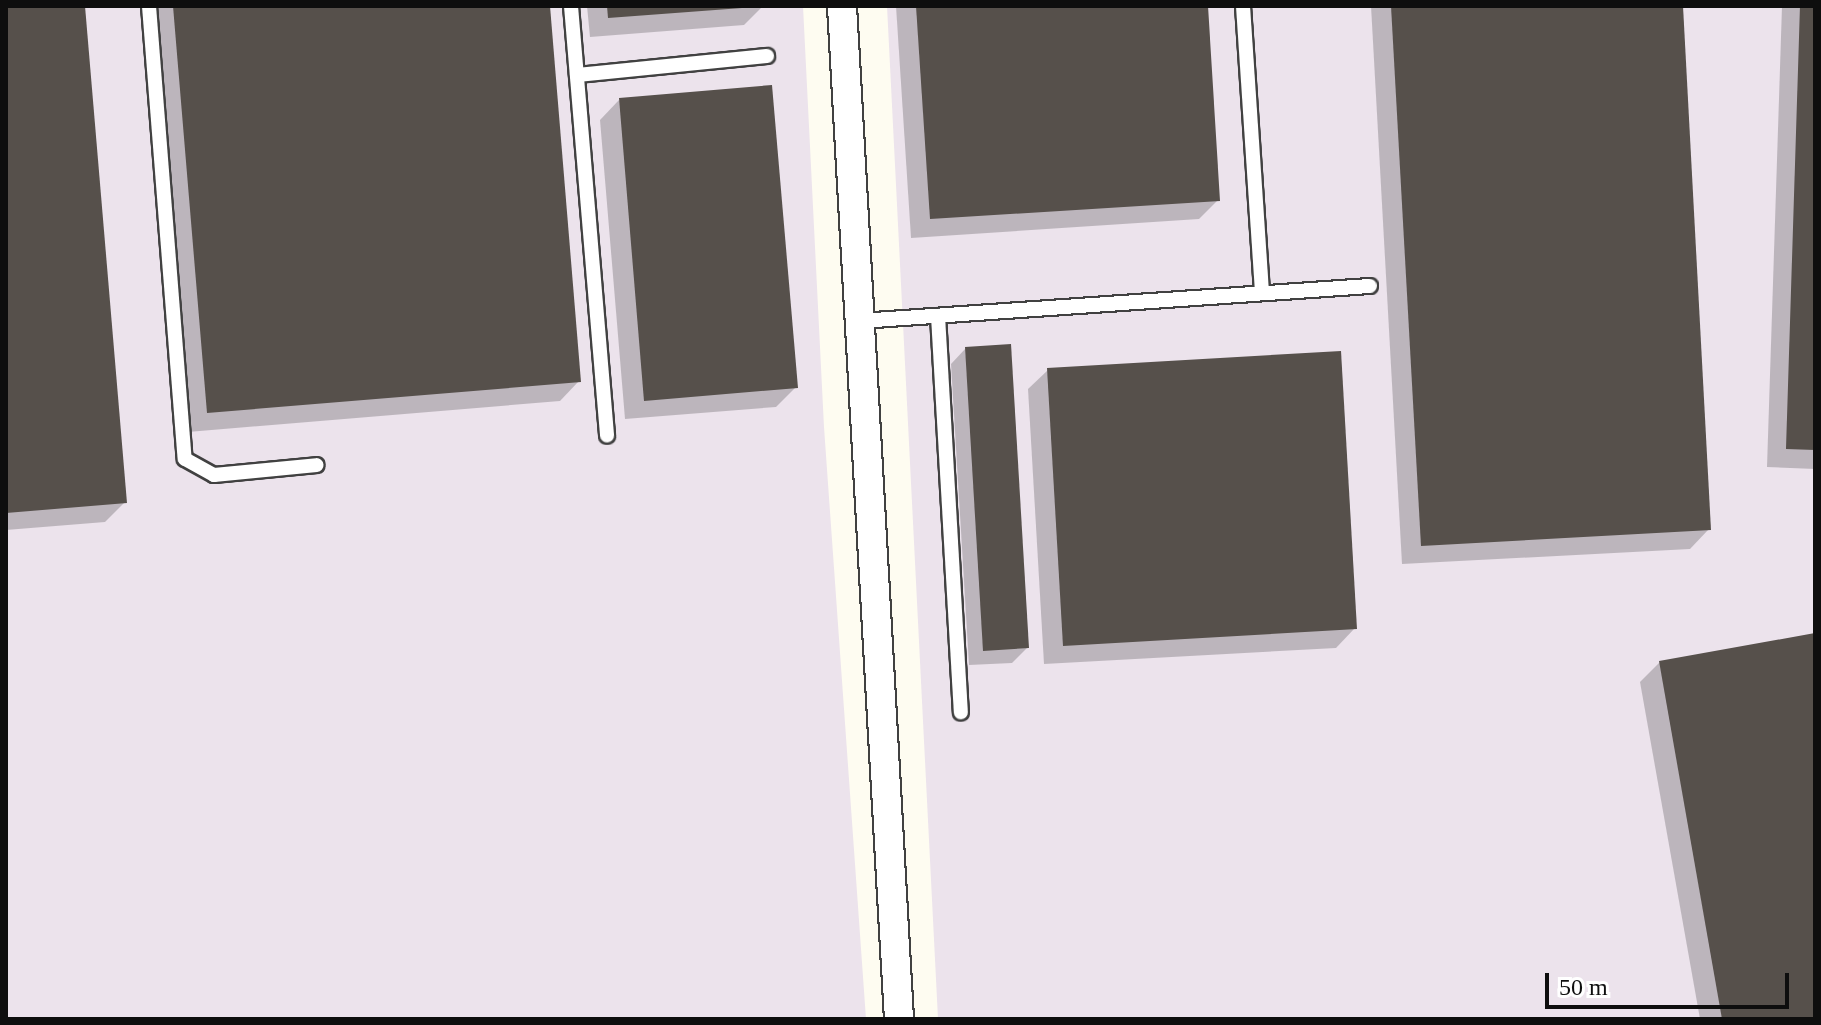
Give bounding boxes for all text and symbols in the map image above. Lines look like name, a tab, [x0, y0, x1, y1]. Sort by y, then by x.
scale bar	[1549, 957, 1793, 1007]
text: 50 m	[1559, 974, 1608, 1000]

